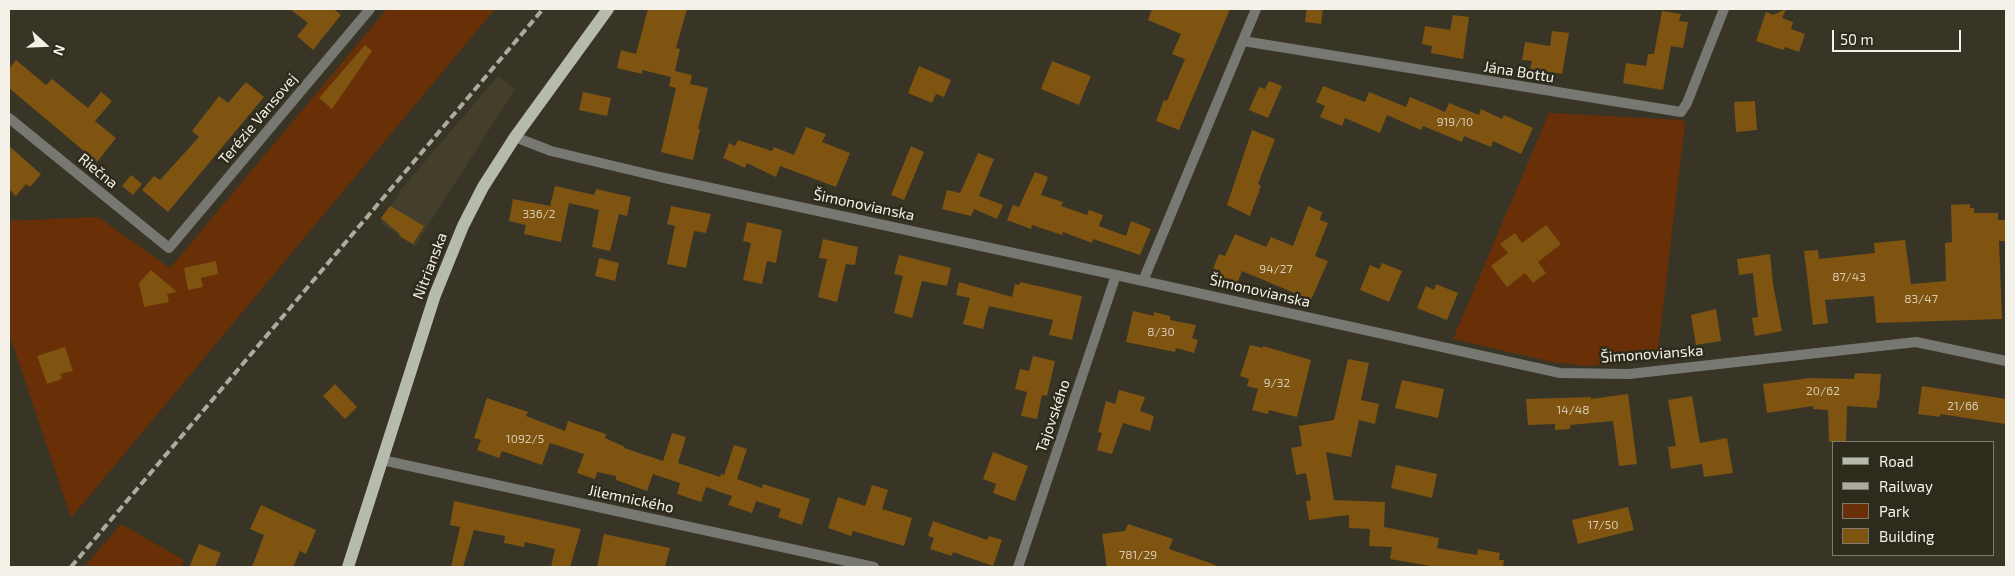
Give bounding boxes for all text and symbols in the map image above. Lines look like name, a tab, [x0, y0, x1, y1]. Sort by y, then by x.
north arrow	[20, 20, 70, 70]
scale bar	[1835, 20, 1964, 52]
text: 50 m	[1840, 30, 1874, 48]
text: N	[50, 43, 69, 58]
street label: Jána Bottu	[1482, 58, 1556, 86]
street label: Terézie Vansovej	[215, 70, 301, 168]
house number: 919/10	[1437, 115, 1473, 129]
street label: Riečna	[75, 150, 121, 192]
street label: Šimonovianska	[812, 185, 916, 225]
house number: 336/2	[522, 207, 556, 221]
street label: Nitrianska	[409, 230, 451, 302]
house number: 94/27	[1259, 262, 1293, 276]
house number: 87/43	[1832, 270, 1866, 284]
street label: Šimonovianska	[1208, 271, 1312, 311]
house number: 83/47	[1904, 292, 1938, 306]
house number: 8/30	[1147, 325, 1175, 339]
street label: Šimonovianska	[1600, 341, 1704, 367]
house number: 9/32	[1264, 376, 1290, 390]
street label: Tajovského	[1032, 377, 1074, 455]
house number: 20/62	[1806, 384, 1840, 398]
house number: 21/66	[1947, 399, 1979, 413]
house number: 14/48	[1556, 403, 1590, 417]
house number: 1092/5	[506, 432, 544, 446]
legend	[1832, 441, 1995, 556]
text: Road	[1879, 452, 1914, 470]
text: Railway	[1879, 477, 1933, 495]
street label: Jilemnického	[587, 481, 675, 517]
text: Park	[1879, 502, 1910, 520]
house number: 17/50	[1588, 518, 1618, 532]
text: Building	[1879, 527, 1934, 545]
house number: 781/29	[1119, 548, 1157, 562]

